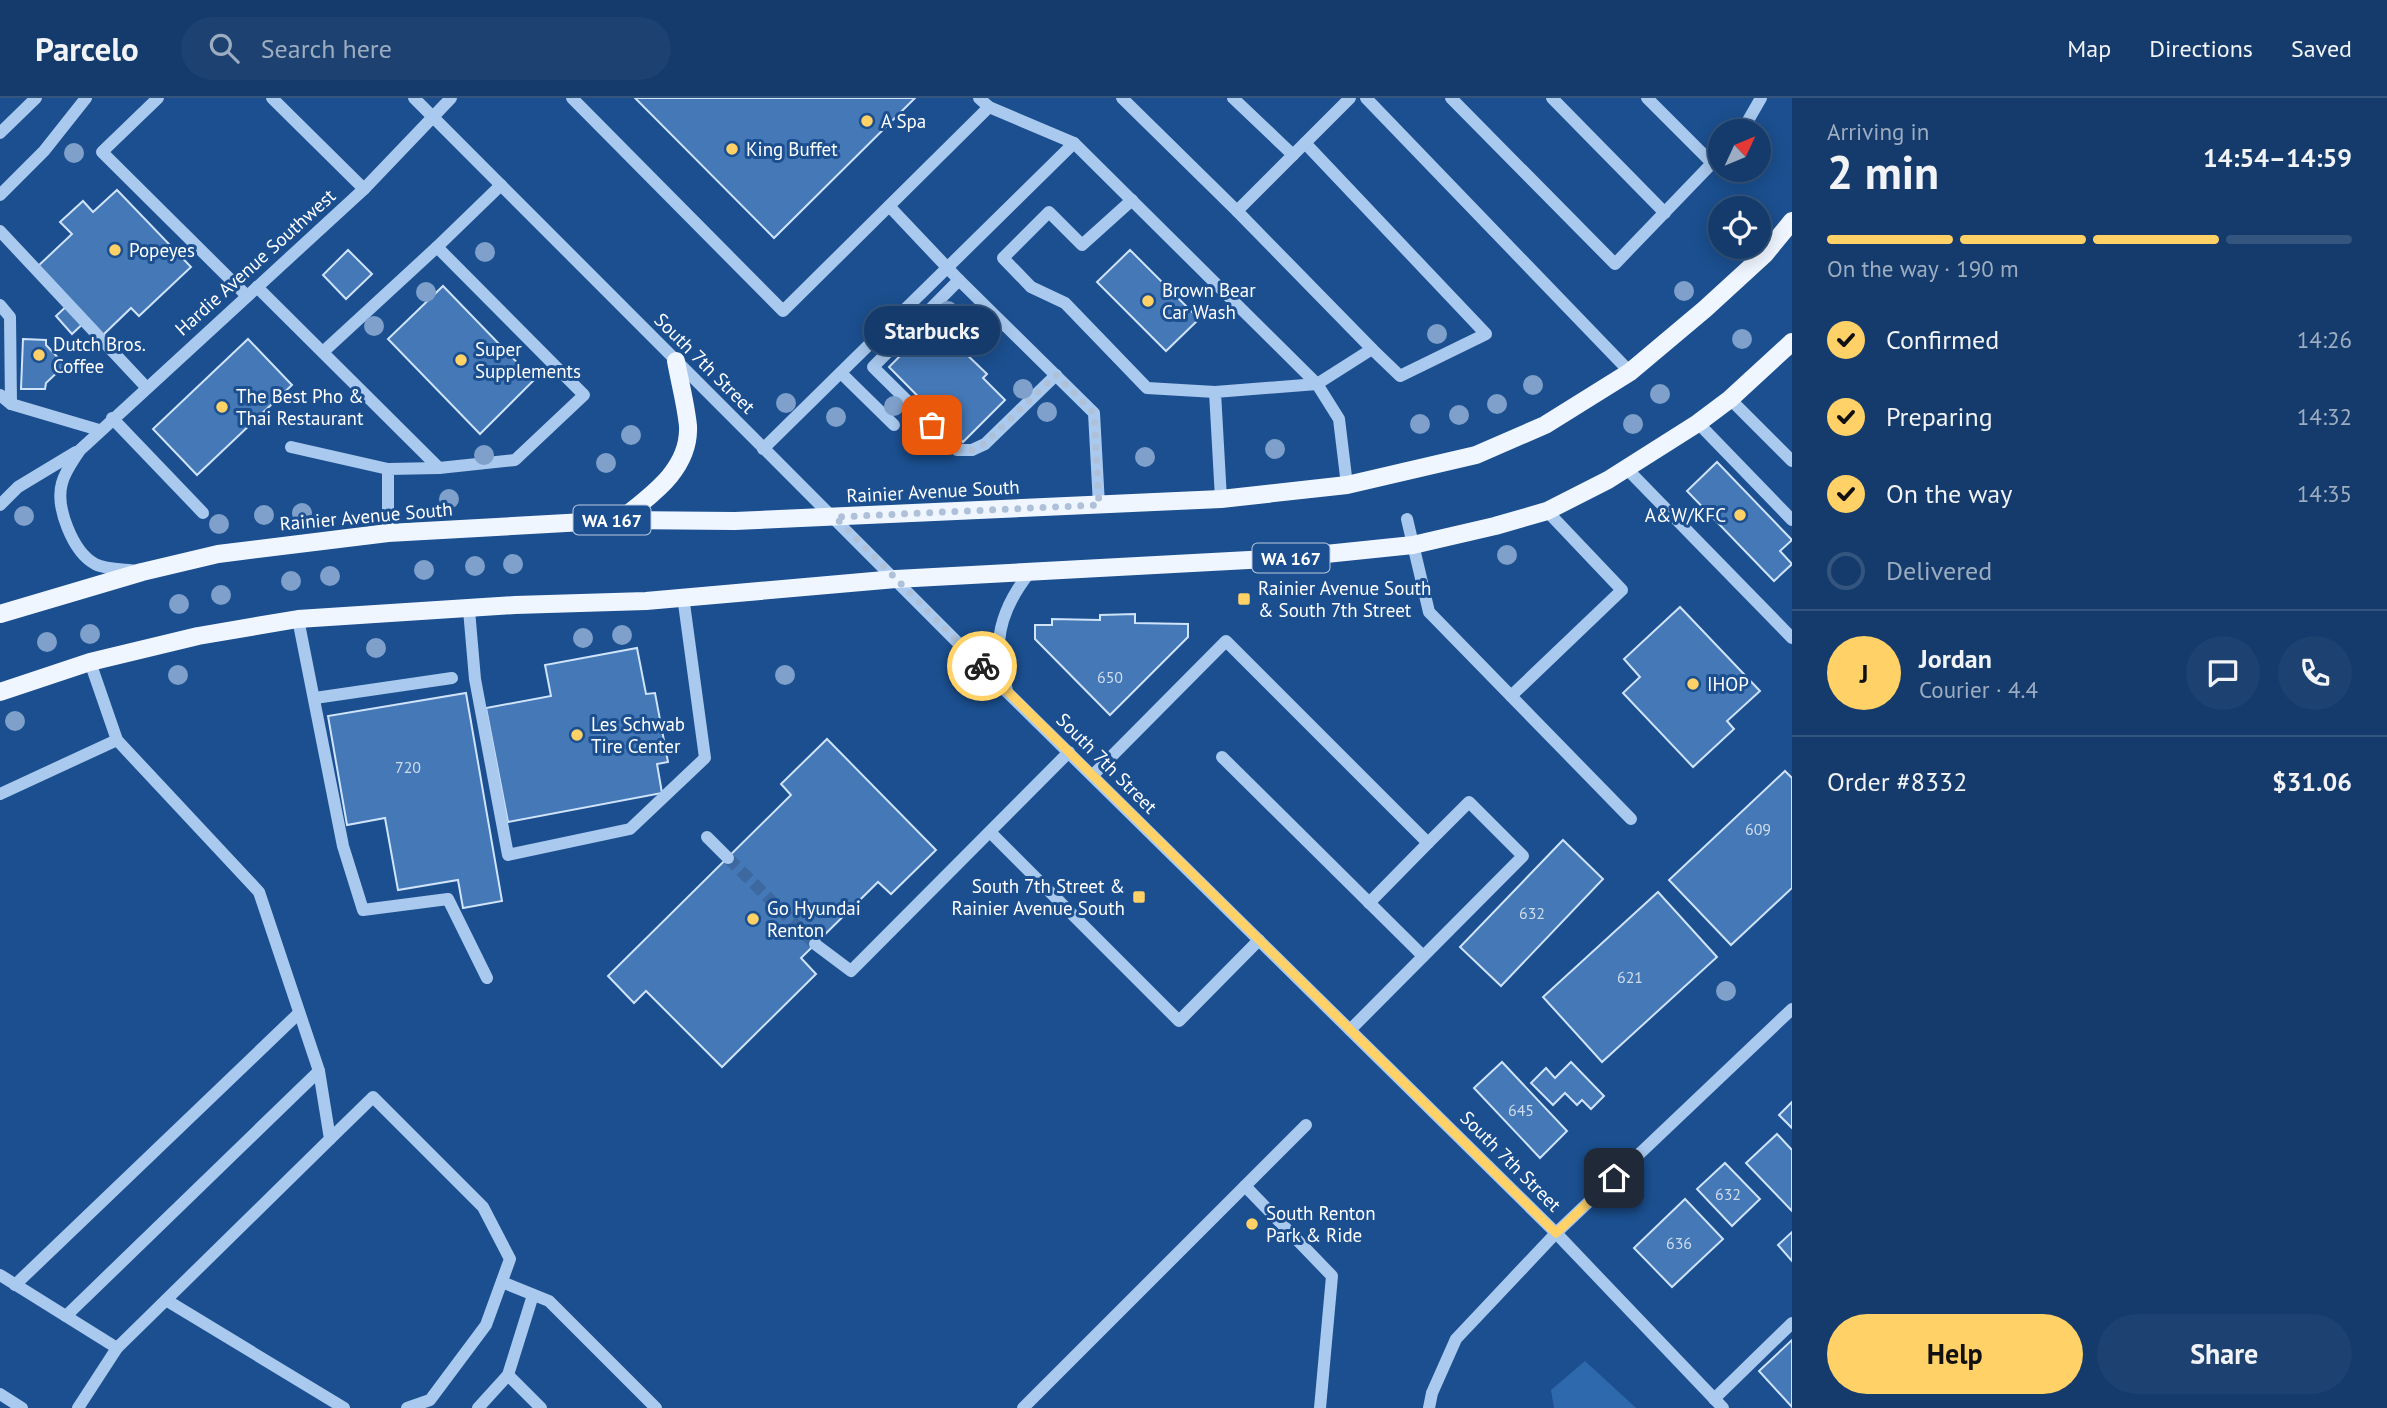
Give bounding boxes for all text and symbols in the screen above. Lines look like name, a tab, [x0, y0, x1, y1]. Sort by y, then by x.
search box	[181, 17, 671, 80]
text: Parcelo	[35, 27, 139, 70]
icon: search	[205, 29, 243, 67]
text: Search here	[261, 32, 392, 65]
text: Map	[2067, 33, 2111, 64]
text: Directions	[2149, 33, 2253, 64]
text: Saved	[2291, 33, 2352, 64]
place label: A Spa	[881, 109, 926, 133]
marker: A Spa	[859, 113, 875, 129]
text: Arriving in	[1827, 117, 1929, 146]
north arrow	[1708, 119, 1771, 182]
map controls	[1708, 119, 1771, 259]
place label: King Buffet	[746, 137, 838, 161]
marker: King Buffet	[724, 141, 740, 157]
text: 14:54–14:59	[2203, 141, 2352, 174]
text: 2 min	[1827, 142, 1939, 202]
street label: Hardie Avenue Southwest	[170, 183, 341, 340]
button: locate	[1708, 196, 1771, 259]
place label: Popeyes	[129, 238, 195, 262]
marker: Popeyes	[107, 242, 123, 258]
text: On the way · 190 m	[1827, 254, 2019, 283]
place label: Brown Bear Car Wash	[1162, 278, 1256, 324]
marker: Brown Bear Car Wash	[1140, 293, 1156, 309]
callout: Starbucks	[864, 306, 1000, 355]
street label: South 7th Street	[650, 308, 761, 419]
text: Starbucks	[884, 316, 980, 345]
icon: check	[1827, 321, 1865, 359]
text: Confirmed	[1886, 323, 1999, 356]
text: 14:26	[2297, 325, 2352, 354]
place label: Dutch Bros. Coffee	[53, 332, 146, 378]
place label: Super Supplements	[475, 337, 581, 383]
marker: Dutch Bros. Coffee	[31, 347, 47, 363]
marker: Super Supplements	[453, 352, 469, 368]
place label: The Best Pho & Thai Restaurant	[236, 384, 364, 430]
pin	[902, 395, 962, 455]
icon: check	[1827, 398, 1865, 436]
marker: The Best Pho & Thai Restaurant	[214, 399, 230, 415]
text: Preparing	[1886, 400, 1993, 433]
text: 14:32	[2297, 402, 2352, 431]
icon: bag	[913, 406, 951, 444]
street label: Rainier Avenue South	[846, 474, 1020, 508]
icon: check	[1827, 475, 1865, 513]
text: On the way	[1886, 477, 2012, 510]
text: 14:35	[2297, 479, 2352, 508]
street label: Rainier Avenue South	[279, 496, 453, 536]
place label: A&W/KFC	[1645, 503, 1726, 527]
road number: WA 167	[574, 506, 650, 534]
marker: A&W/KFC	[1732, 507, 1748, 523]
road number: WA 167	[1252, 544, 1330, 572]
text: Delivered	[1886, 554, 1992, 587]
place label: Rainier Avenue South & South 7th Street	[1258, 576, 1431, 622]
marker: Rainier Avenue South & South 7th Street	[1236, 591, 1252, 607]
courier	[947, 631, 1017, 701]
button: chat	[2186, 636, 2260, 710]
button: phone	[2278, 636, 2352, 710]
text: Jordan	[1919, 642, 1992, 675]
icon: bike	[963, 647, 1001, 685]
text: J	[1860, 657, 1868, 690]
house number: 650	[1097, 667, 1123, 687]
place label: IHOP	[1707, 672, 1749, 696]
text: Courier · 4.4	[1919, 675, 2038, 704]
marker: IHOP	[1685, 676, 1701, 692]
street label: South 7th Street	[1052, 708, 1163, 819]
place label: Les Schwab Tire Center	[591, 712, 685, 758]
marker: Les Schwab Tire Center	[569, 727, 585, 743]
house number: 720	[395, 757, 421, 777]
text: Order #8332	[1827, 765, 1967, 798]
text: $31.06	[2272, 765, 2352, 798]
house number: 609	[1745, 819, 1771, 839]
place label: South 7th Street & Rainier Avenue South	[952, 874, 1125, 920]
marker: South 7th Street & Rainier Avenue South	[1131, 889, 1147, 905]
place label: Go Hyundai Renton	[767, 896, 861, 942]
house number: 632	[1519, 903, 1545, 923]
marker: Go Hyundai Renton	[745, 911, 761, 927]
house number: 621	[1617, 967, 1643, 987]
house number: 645	[1508, 1100, 1534, 1120]
street label: South 7th Street	[1456, 1106, 1567, 1217]
pin	[1584, 1148, 1644, 1208]
icon: home	[1595, 1159, 1633, 1197]
house number: 632	[1715, 1184, 1741, 1204]
place label: South Renton Park & Ride	[1266, 1201, 1376, 1247]
marker: South Renton Park & Ride	[1244, 1216, 1260, 1232]
house number: 636	[1666, 1233, 1692, 1253]
button: Help	[1827, 1314, 2083, 1394]
button: Share	[2097, 1314, 2352, 1394]

